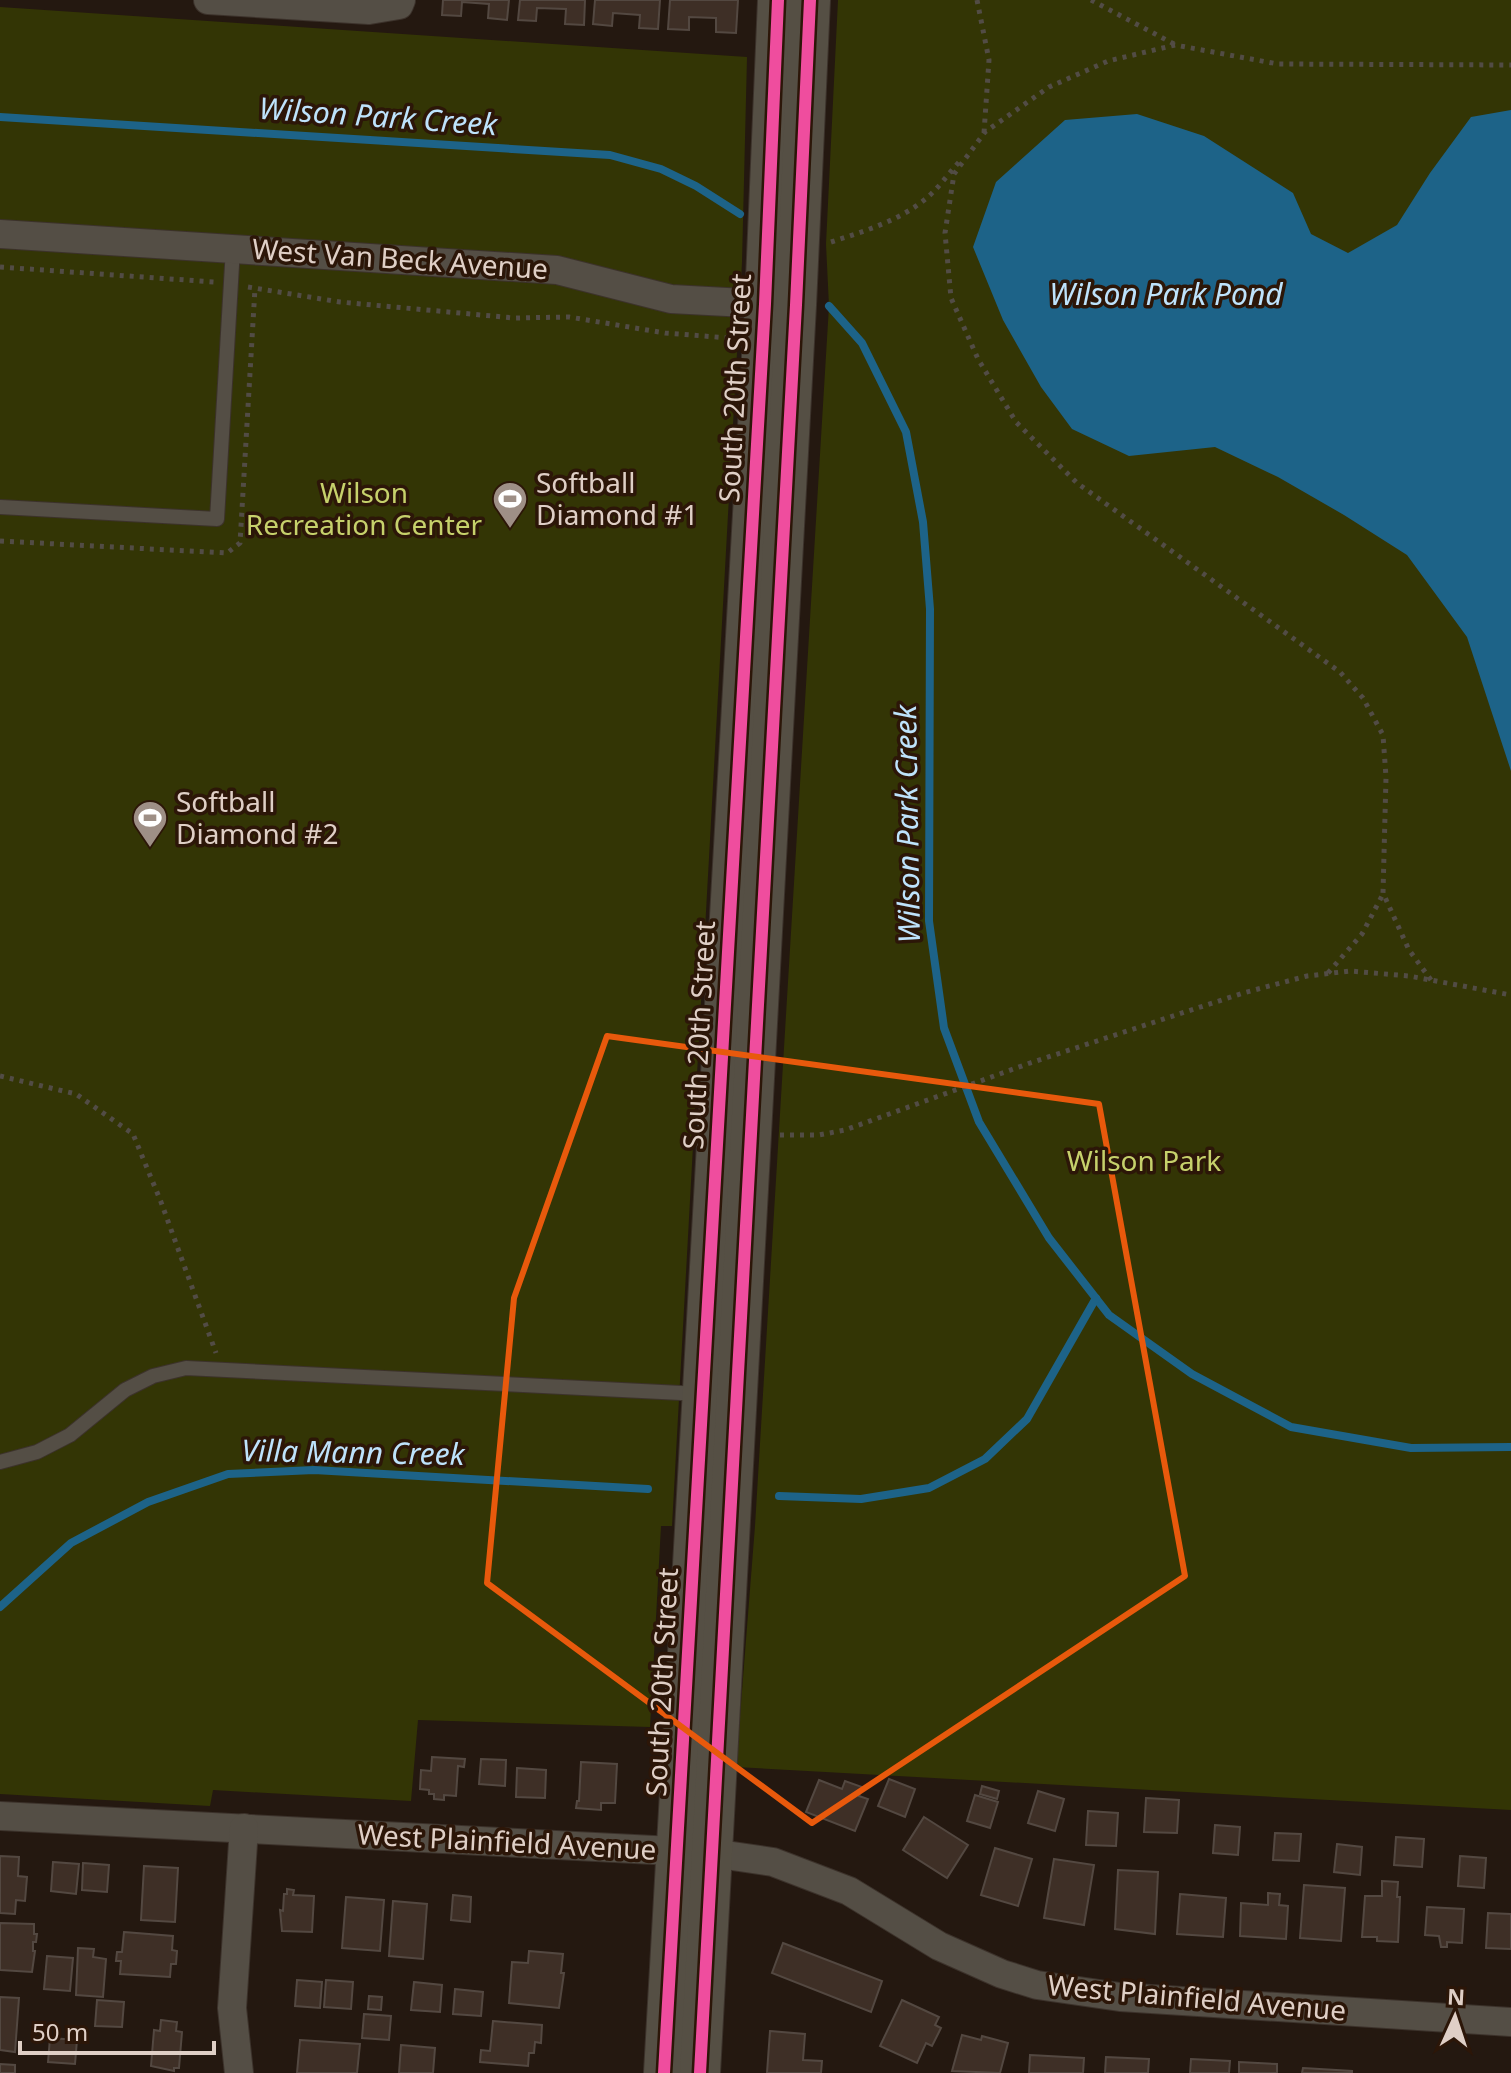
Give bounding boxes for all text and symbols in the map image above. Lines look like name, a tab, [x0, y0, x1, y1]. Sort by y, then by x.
water label: Wilson Park Creek	[258, 87, 500, 144]
street label: West Van Beck Avenue	[251, 229, 549, 287]
street label: South 20th Street	[709, 273, 759, 503]
water label: Wilson Park Pond	[1049, 273, 1283, 314]
place label: Softball Diamond #1	[536, 463, 698, 533]
park label: Wilson Recreation Center	[246, 473, 483, 543]
sports icon: Softball Diamond #1	[491, 480, 529, 530]
water label: Wilson Park Creek	[884, 703, 929, 944]
place label: Softball Diamond #2	[176, 782, 338, 852]
sports icon: Softball Diamond #2	[131, 799, 169, 849]
street label: South 20th Street	[673, 920, 723, 1150]
park label: Wilson Park	[1067, 1141, 1221, 1179]
water label: Villa Mann Creek	[241, 1429, 466, 1474]
street label: South 20th Street	[636, 1567, 686, 1797]
street label: West Plainfield Avenue	[357, 1814, 657, 1868]
street label: West Plainfield Avenue	[1046, 1965, 1348, 2029]
north arrow	[1415, 1977, 1495, 2057]
text: N	[1446, 1981, 1466, 2011]
scale bar	[20, 2005, 214, 2055]
text: 50 m	[32, 2015, 88, 2048]

